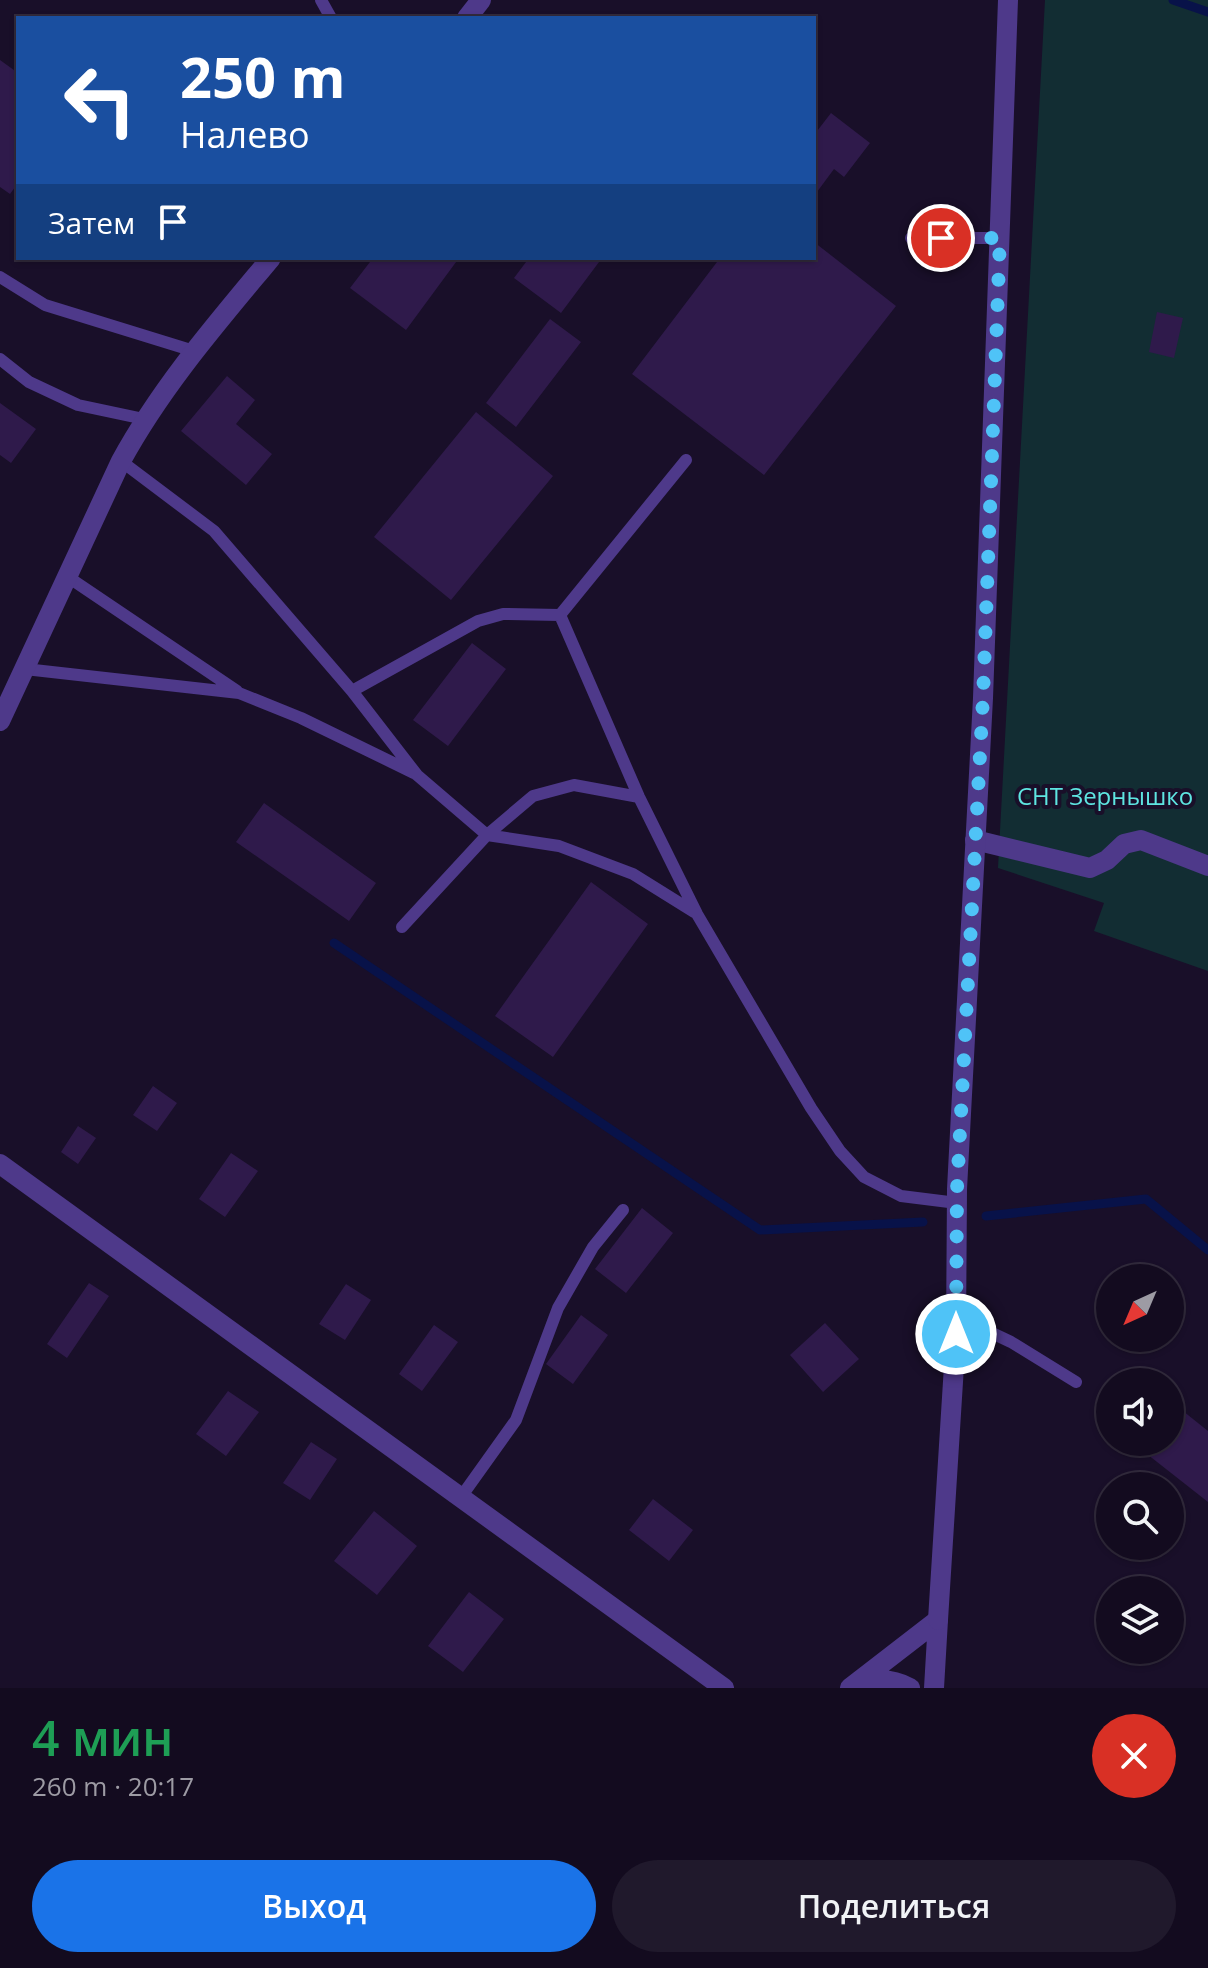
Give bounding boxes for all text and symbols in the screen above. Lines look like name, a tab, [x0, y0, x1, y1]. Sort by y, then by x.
text: 250 m	[180, 38, 346, 114]
icon: left	[48, 48, 152, 152]
text: Налево	[180, 110, 310, 159]
icon: arrive	[151, 200, 195, 244]
text: Затем	[48, 202, 135, 243]
pin	[907, 204, 975, 272]
icon: arrive	[919, 216, 963, 260]
park label: СНТ Зернышко	[1017, 779, 1193, 812]
north arrow	[1096, 1264, 1184, 1352]
map controls	[1096, 1264, 1184, 1664]
position arrow	[914, 1292, 998, 1376]
button: sound	[1096, 1368, 1184, 1456]
button: search	[1096, 1472, 1184, 1560]
button: layers	[1096, 1576, 1184, 1664]
text: 4 мин	[32, 1705, 173, 1770]
button: close	[1092, 1714, 1176, 1798]
text: 260 m · 20:17	[32, 1768, 194, 1804]
button: Выход	[32, 1860, 596, 1952]
button: Поделиться	[612, 1860, 1176, 1952]

